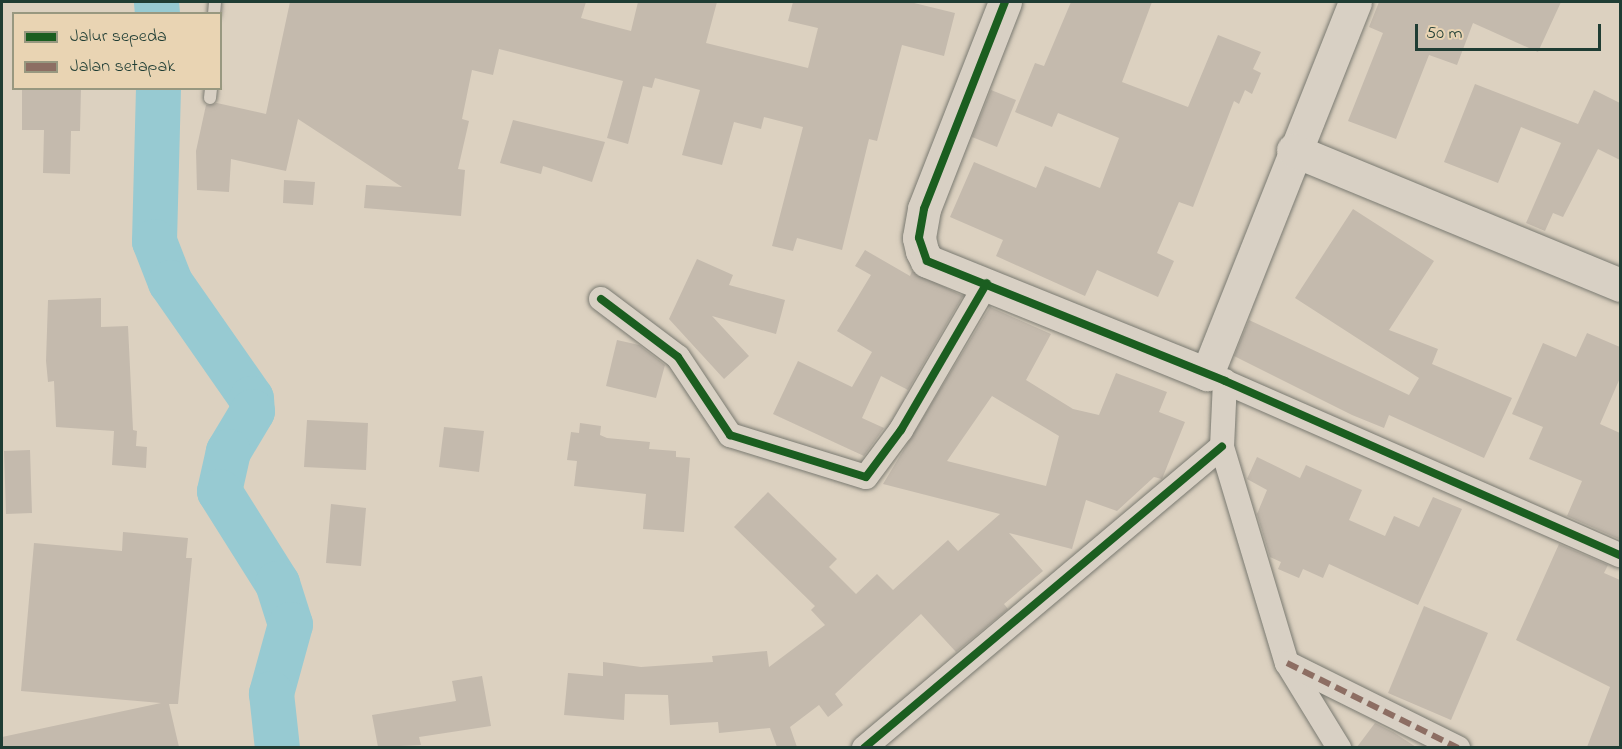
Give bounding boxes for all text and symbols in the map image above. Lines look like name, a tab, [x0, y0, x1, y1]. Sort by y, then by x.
legend	[12, 12, 222, 90]
scale bar	[1418, 12, 1604, 50]
text: 50 m	[1426, 21, 1463, 47]
text: Jalur sepeda	[70, 24, 167, 50]
text: Jalan setapak	[70, 54, 175, 80]

